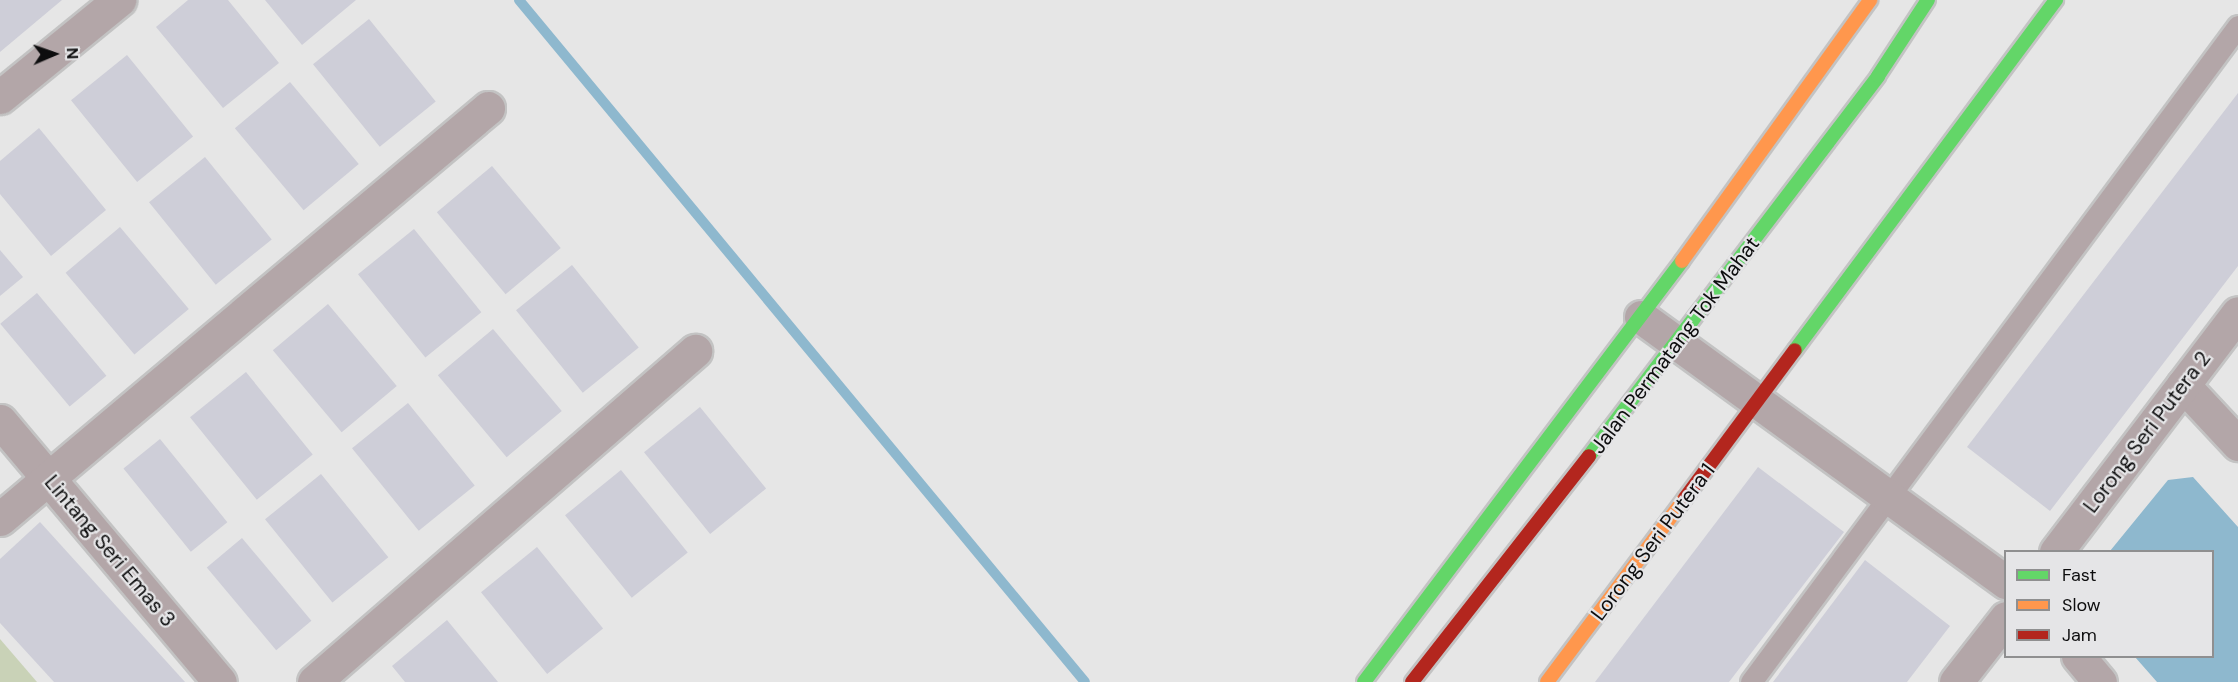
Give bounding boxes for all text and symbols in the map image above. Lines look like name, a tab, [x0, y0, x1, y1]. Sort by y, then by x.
north arrow	[24, 24, 84, 84]
text: N	[62, 47, 83, 60]
street label: Jalan Permatang Tok Mahat	[1585, 232, 1765, 458]
street label: Lorong Seri Putera 2	[2078, 346, 2216, 518]
street label: Lorong Seri Putera 1	[1586, 458, 1720, 626]
street label: Lintang Seri Emas 3	[39, 470, 181, 632]
legend	[2004, 550, 2214, 658]
text: Fast	[2062, 563, 2097, 587]
text: Slow	[2062, 593, 2101, 617]
text: Jam	[2062, 623, 2097, 647]

